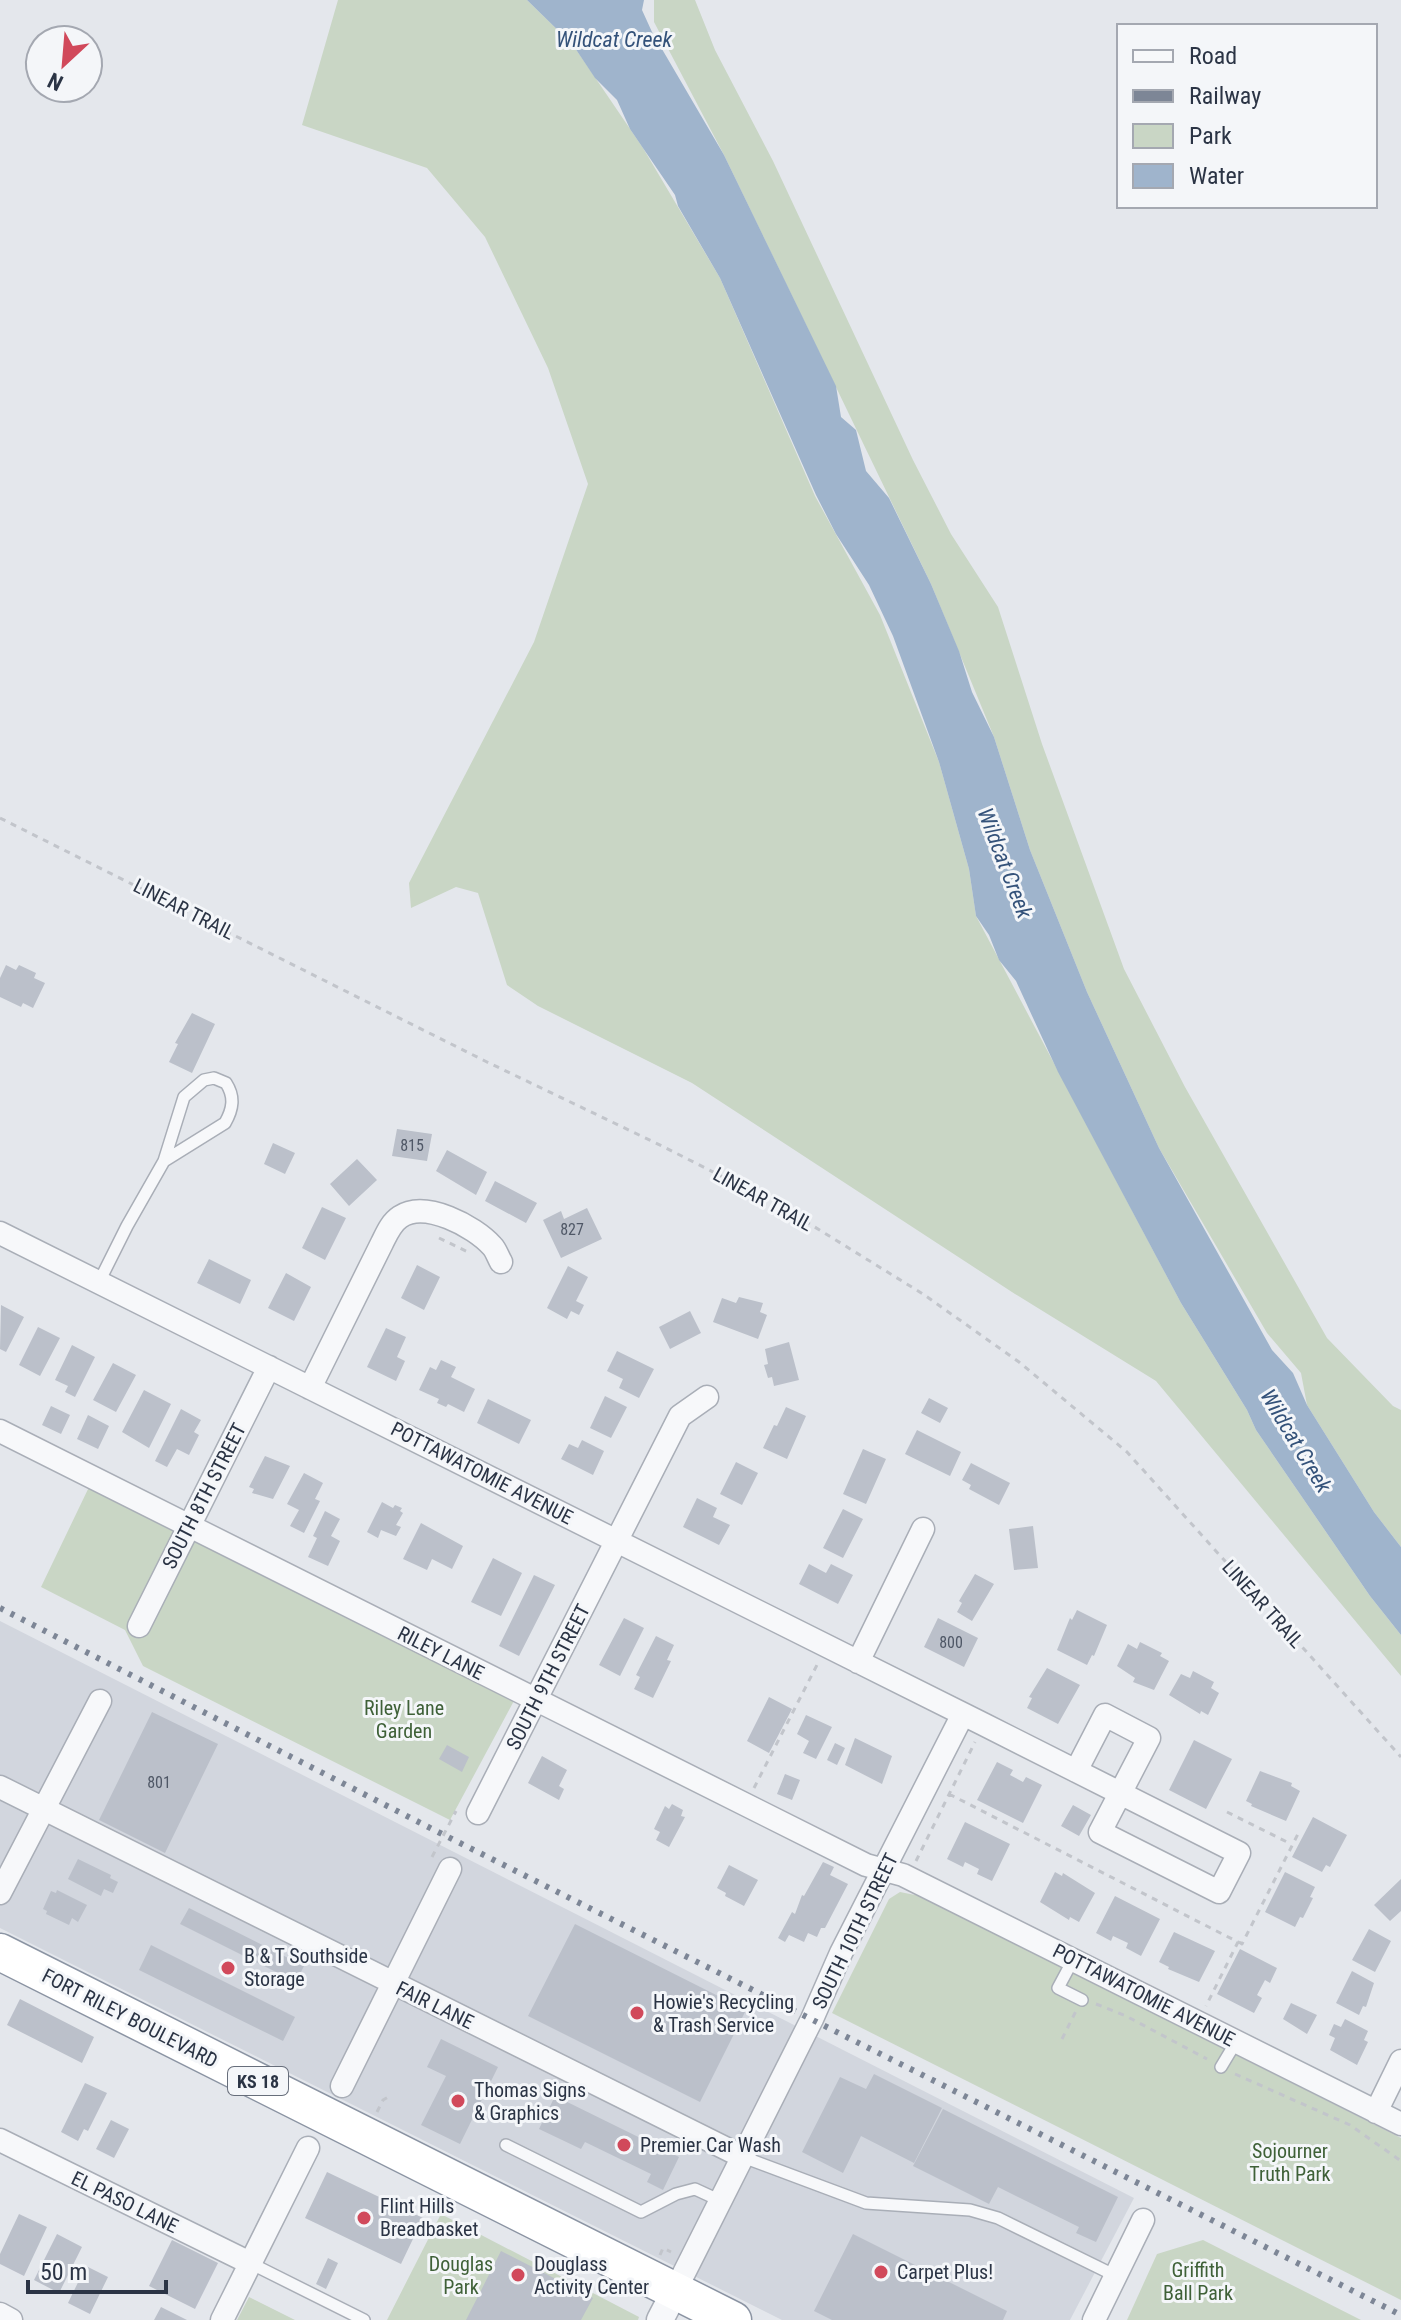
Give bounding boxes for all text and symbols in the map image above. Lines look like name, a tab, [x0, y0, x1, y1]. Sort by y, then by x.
north arrow	[24, 24, 104, 104]
legend	[1117, 24, 1377, 208]
water label: Wildcat Creek	[556, 27, 672, 52]
text: Road	[1189, 42, 1237, 70]
text: N	[44, 67, 67, 96]
text: Railway	[1189, 82, 1261, 110]
text: Park	[1189, 122, 1232, 150]
text: Water	[1189, 162, 1244, 190]
water label: Wildcat Creek	[973, 804, 1038, 922]
street label: LINEAR TRAIL	[129, 873, 239, 945]
house number: 815	[400, 1136, 424, 1155]
street label: LINEAR TRAIL	[709, 1162, 817, 1236]
house number: 827	[560, 1220, 584, 1239]
water label: Wildcat Creek	[1255, 1385, 1337, 1498]
street label: POTTAWATOMIE AVENUE	[387, 1417, 577, 1529]
street label: SOUTH 8TH STREET	[157, 1419, 251, 1573]
street label: LINEAR TRAIL	[1217, 1555, 1309, 1653]
street label: SOUTH 9TH STREET	[501, 1600, 595, 1754]
street label: RILEY LANE	[394, 1621, 488, 1685]
house number: 800	[939, 1633, 963, 1652]
park label: Riley Lane Garden	[364, 1696, 444, 1743]
house number: 801	[147, 1773, 171, 1792]
street label: SOUTH 10TH STREET	[807, 1849, 903, 2013]
street label: POTTAWATOMIE AVENUE	[1049, 1939, 1239, 2051]
place label: B & T Southside Storage	[244, 1944, 368, 1991]
marker: B & T Southside Storage	[219, 1959, 237, 1977]
street label: FORT RILEY BOULEVARD	[38, 1963, 222, 2073]
street label: FAIR LANE	[392, 1976, 478, 2034]
place label: Howie's Recycling & Trash Service	[653, 1990, 794, 2037]
marker: Howie's Recycling & Trash Service	[628, 2004, 646, 2022]
road number: KS 18	[228, 2067, 288, 2095]
place label: Thomas Signs & Graphics	[474, 2078, 586, 2125]
marker: Thomas Signs & Graphics	[449, 2092, 467, 2110]
place label: Premier Car Wash	[640, 2133, 781, 2157]
marker: Premier Car Wash	[615, 2136, 633, 2154]
park label: Sojourner Truth Park	[1249, 2139, 1331, 2186]
street label: EL PASO LANE	[68, 2166, 182, 2238]
place label: Flint Hills Breadbasket	[380, 2194, 478, 2241]
marker: Flint Hills Breadbasket	[355, 2209, 373, 2227]
scale bar	[28, 2244, 166, 2294]
park label: Douglas Park	[429, 2252, 493, 2299]
place label: Douglass Activity Center	[534, 2252, 649, 2299]
text: 50 m	[40, 2258, 87, 2286]
park label: Griffith Ball Park	[1163, 2258, 1233, 2305]
place label: Carpet Plus!	[897, 2260, 993, 2284]
marker: Carpet Plus!	[872, 2263, 890, 2281]
marker: Douglass Activity Center	[509, 2266, 527, 2284]

